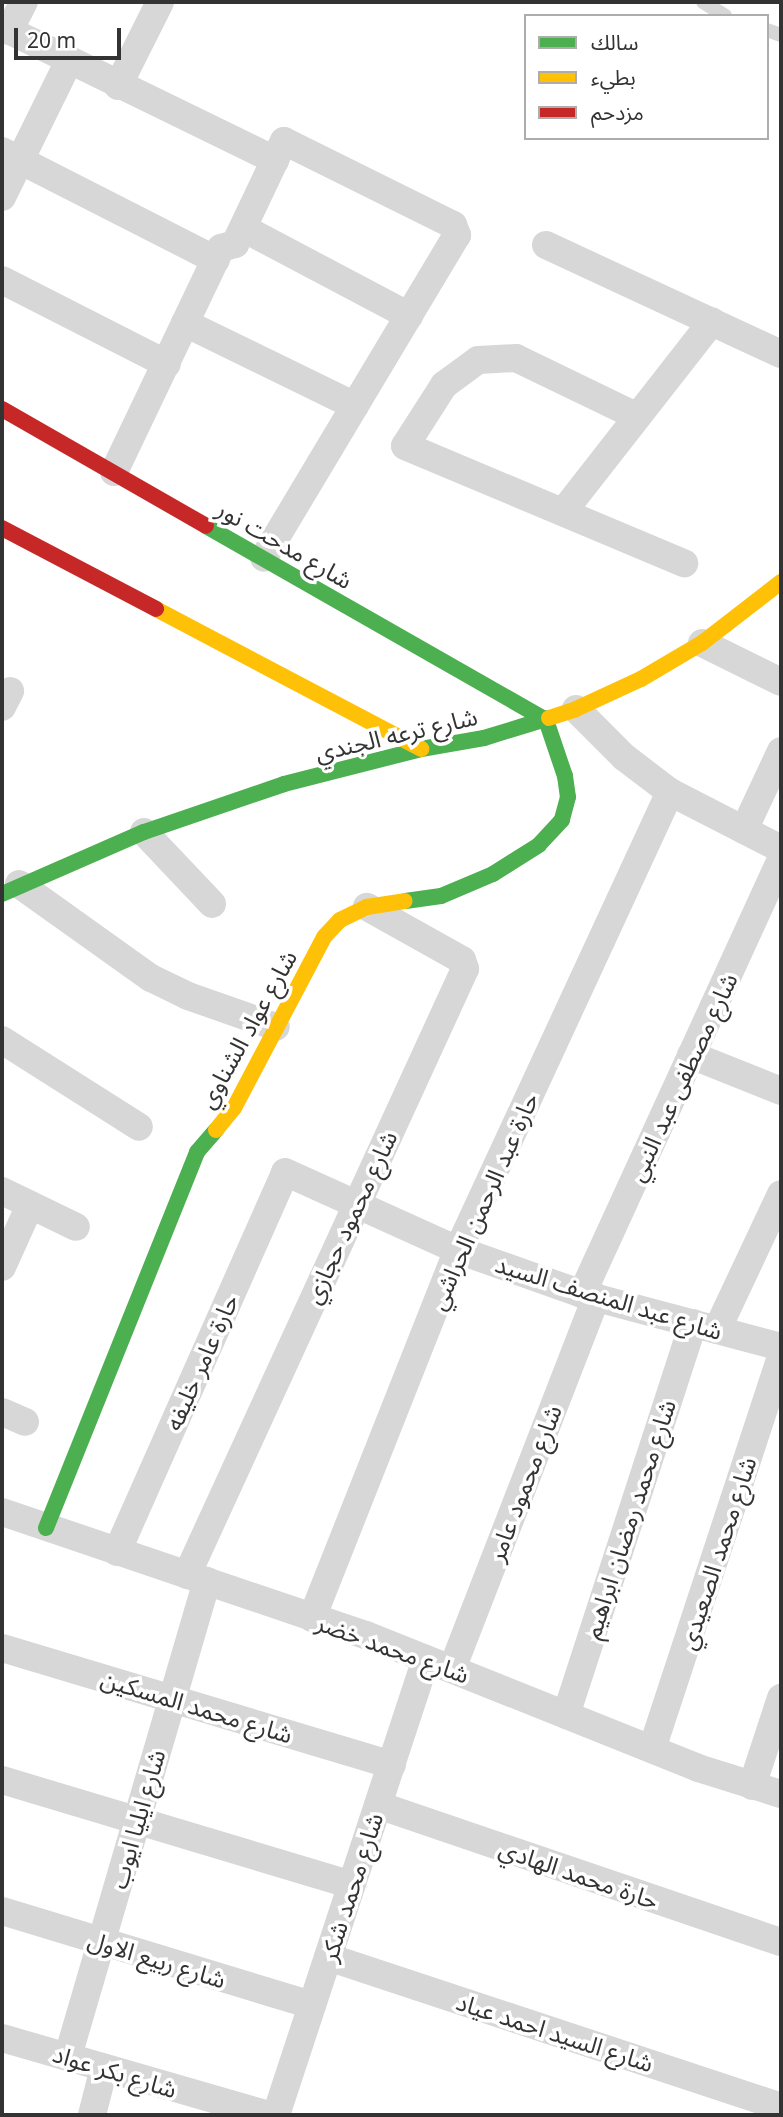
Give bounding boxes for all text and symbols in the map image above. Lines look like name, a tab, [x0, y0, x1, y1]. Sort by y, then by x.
scale bar	[18, 14, 124, 58]
legend	[524, 14, 769, 140]
text: 20 m	[27, 26, 76, 54]
text: سالك	[591, 28, 638, 56]
text: بطيء	[591, 63, 636, 91]
text: مزدحم	[591, 98, 644, 126]
street label: شارع مدحت نور	[212, 494, 358, 594]
street label: شارع ترعه الجندي	[312, 701, 480, 767]
street label: شارع عواد الشناوي	[192, 945, 302, 1113]
street label: شارع مصطفى عبد النبي	[621, 968, 743, 1186]
street label: حارة عبد الرحمن الحراشي	[422, 1088, 544, 1314]
street label: شارع محمود حجازي	[297, 1126, 403, 1308]
street label: شارع عبد المنصف السيد	[492, 1249, 726, 1345]
street label: حارة عامر خليفه	[158, 1289, 244, 1435]
street label: شارع محمد رمضان ابراهيم	[577, 1396, 681, 1642]
street label: شارع محمود عامر	[481, 1401, 567, 1565]
street label: شارع محمد الصعيدي	[672, 1453, 762, 1653]
street label: شارع محمد خضر	[313, 1607, 473, 1689]
street label: شارع محمد المسكين	[98, 1663, 296, 1749]
street label: شارع ايليا ايوب	[103, 1746, 171, 1892]
street label: شارع محمد شكر	[313, 1809, 389, 1965]
street label: حارة محمد الهادي	[496, 1833, 662, 1915]
street label: شارع ربيع الاول	[85, 1924, 229, 1994]
street label: شارع السيد احمد عياد	[453, 1987, 657, 2077]
street label: شارع بكر عواد	[50, 2039, 180, 2103]

